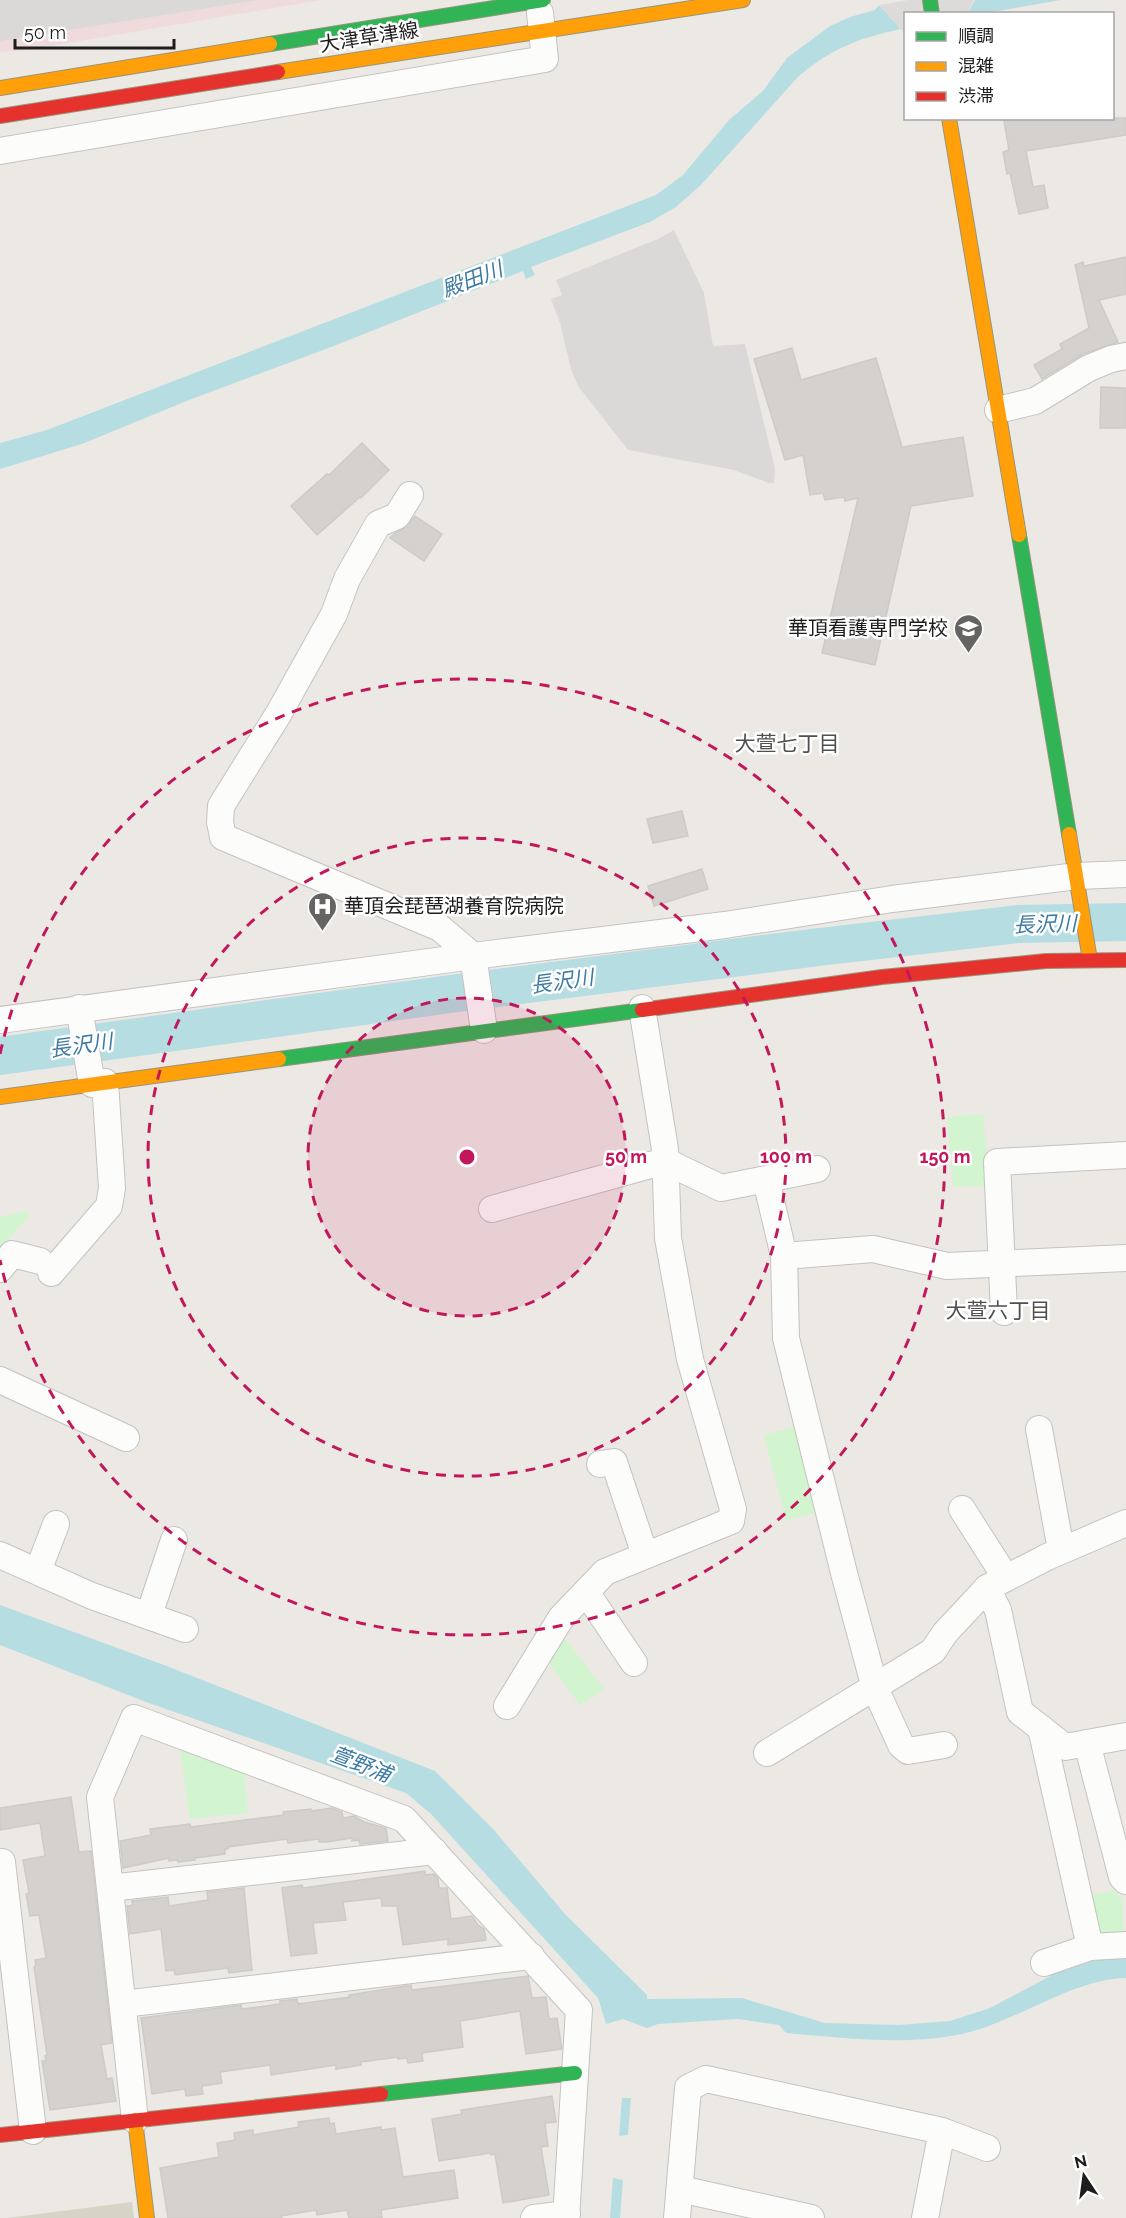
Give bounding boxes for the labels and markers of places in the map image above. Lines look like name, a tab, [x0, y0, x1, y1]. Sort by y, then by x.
school or university icon: 華頂看護専門学校	[953, 612, 985, 654]
place label: 華頂看護専門学校	[788, 616, 948, 640]
hospital icon: 華頂会琵琶湖養育院病院	[307, 890, 339, 932]
place label: 華頂会琵琶湖養育院病院	[344, 894, 564, 918]
centre of rings	[457, 1147, 477, 1167]

